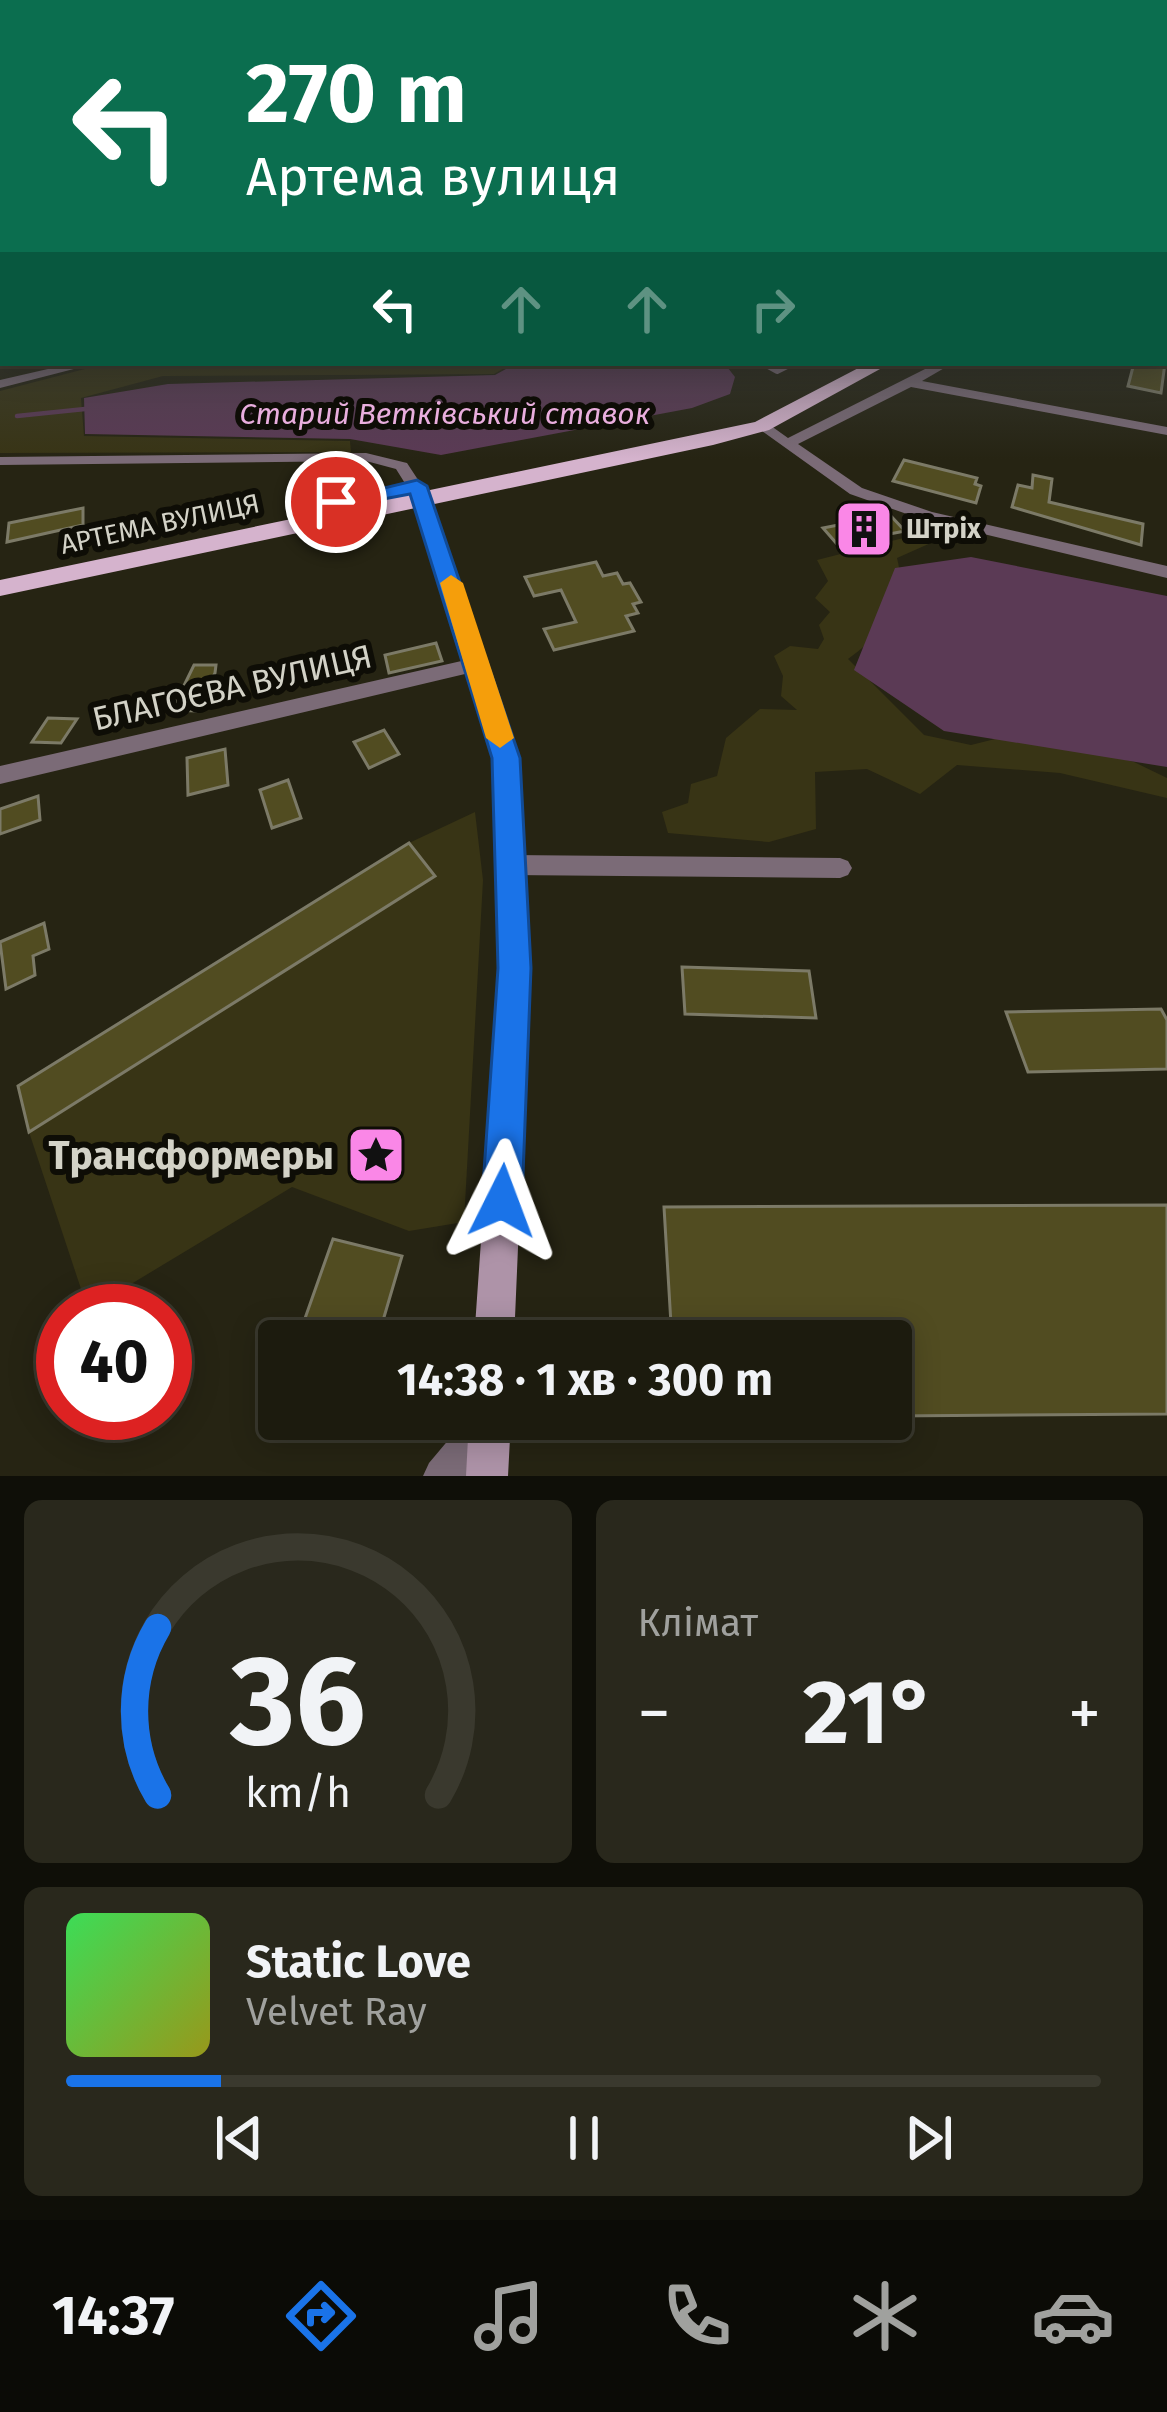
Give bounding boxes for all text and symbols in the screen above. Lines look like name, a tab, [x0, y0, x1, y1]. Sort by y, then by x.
text: 270 m	[246, 43, 467, 144]
icon: left	[48, 48, 204, 204]
text: Артема вулиця	[246, 145, 621, 209]
icon: left	[362, 276, 428, 342]
icon: ahead	[488, 276, 554, 342]
icon: ahead	[614, 276, 680, 342]
icon: right	[740, 276, 806, 342]
water label: Старий Ветківський ставок	[239, 396, 651, 432]
pin	[285, 451, 387, 553]
icon: arrive	[303, 469, 369, 535]
street label: АРТЕМА ВУЛИЦЯ	[57, 487, 263, 561]
building icon: Штріх	[833, 498, 895, 560]
place label: Штріх	[906, 513, 982, 545]
street label: БЛАГОЄВА ВУЛИЦЯ	[89, 636, 376, 740]
place icon: Трансформеры	[345, 1124, 407, 1186]
place label: Трансформеры	[48, 1133, 334, 1179]
position arrow	[439, 1138, 565, 1264]
speed limit sign: 40	[36, 1284, 192, 1440]
text: 14:38 · 1 хв · 300 m	[397, 1353, 773, 1407]
text: Клімат	[638, 1600, 758, 1646]
text: 36	[229, 1627, 365, 1777]
text: 21°	[803, 1659, 936, 1767]
text: −	[638, 1674, 671, 1753]
text: +	[1068, 1674, 1101, 1753]
text: km/h	[245, 1766, 351, 1817]
text: Static Love	[246, 1935, 471, 1989]
text: Velvet Ray	[246, 1989, 427, 2035]
icon: previous	[206, 2105, 272, 2171]
icon: pause	[551, 2105, 617, 2171]
icon: next	[896, 2105, 962, 2171]
icon: directions	[279, 2274, 363, 2358]
icon: music	[467, 2274, 551, 2358]
icon: phone	[655, 2274, 739, 2358]
icon: climate	[843, 2274, 927, 2358]
icon: car	[1031, 2274, 1115, 2358]
text: 14:37	[52, 2284, 175, 2348]

